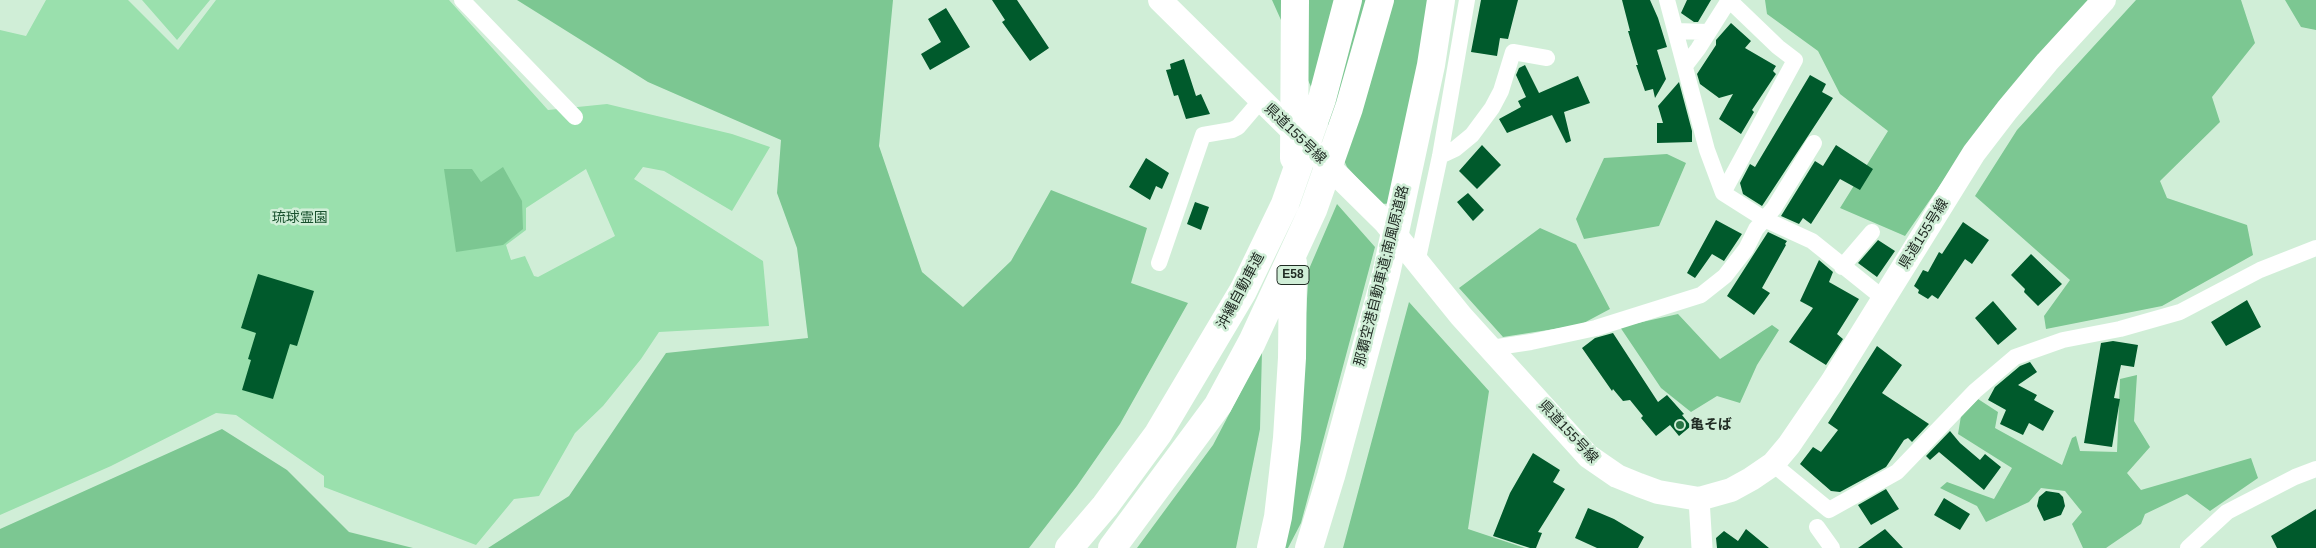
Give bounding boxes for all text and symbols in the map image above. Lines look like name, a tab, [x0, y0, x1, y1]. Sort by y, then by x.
street label: 県道155号線	[1261, 100, 1329, 168]
street label: 那覇空港自動車道;南風原道路	[1351, 184, 1413, 368]
street label: 県道155号線	[1896, 196, 1952, 272]
park label: 琉球霊園	[272, 210, 328, 226]
street label: 沖縄自動車道	[1214, 250, 1268, 332]
road number: E58	[1277, 266, 1309, 284]
street label: 県道155号線	[1535, 397, 1601, 467]
place label: 亀そば	[1690, 417, 1732, 433]
marker: 亀そば	[1674, 419, 1686, 431]

